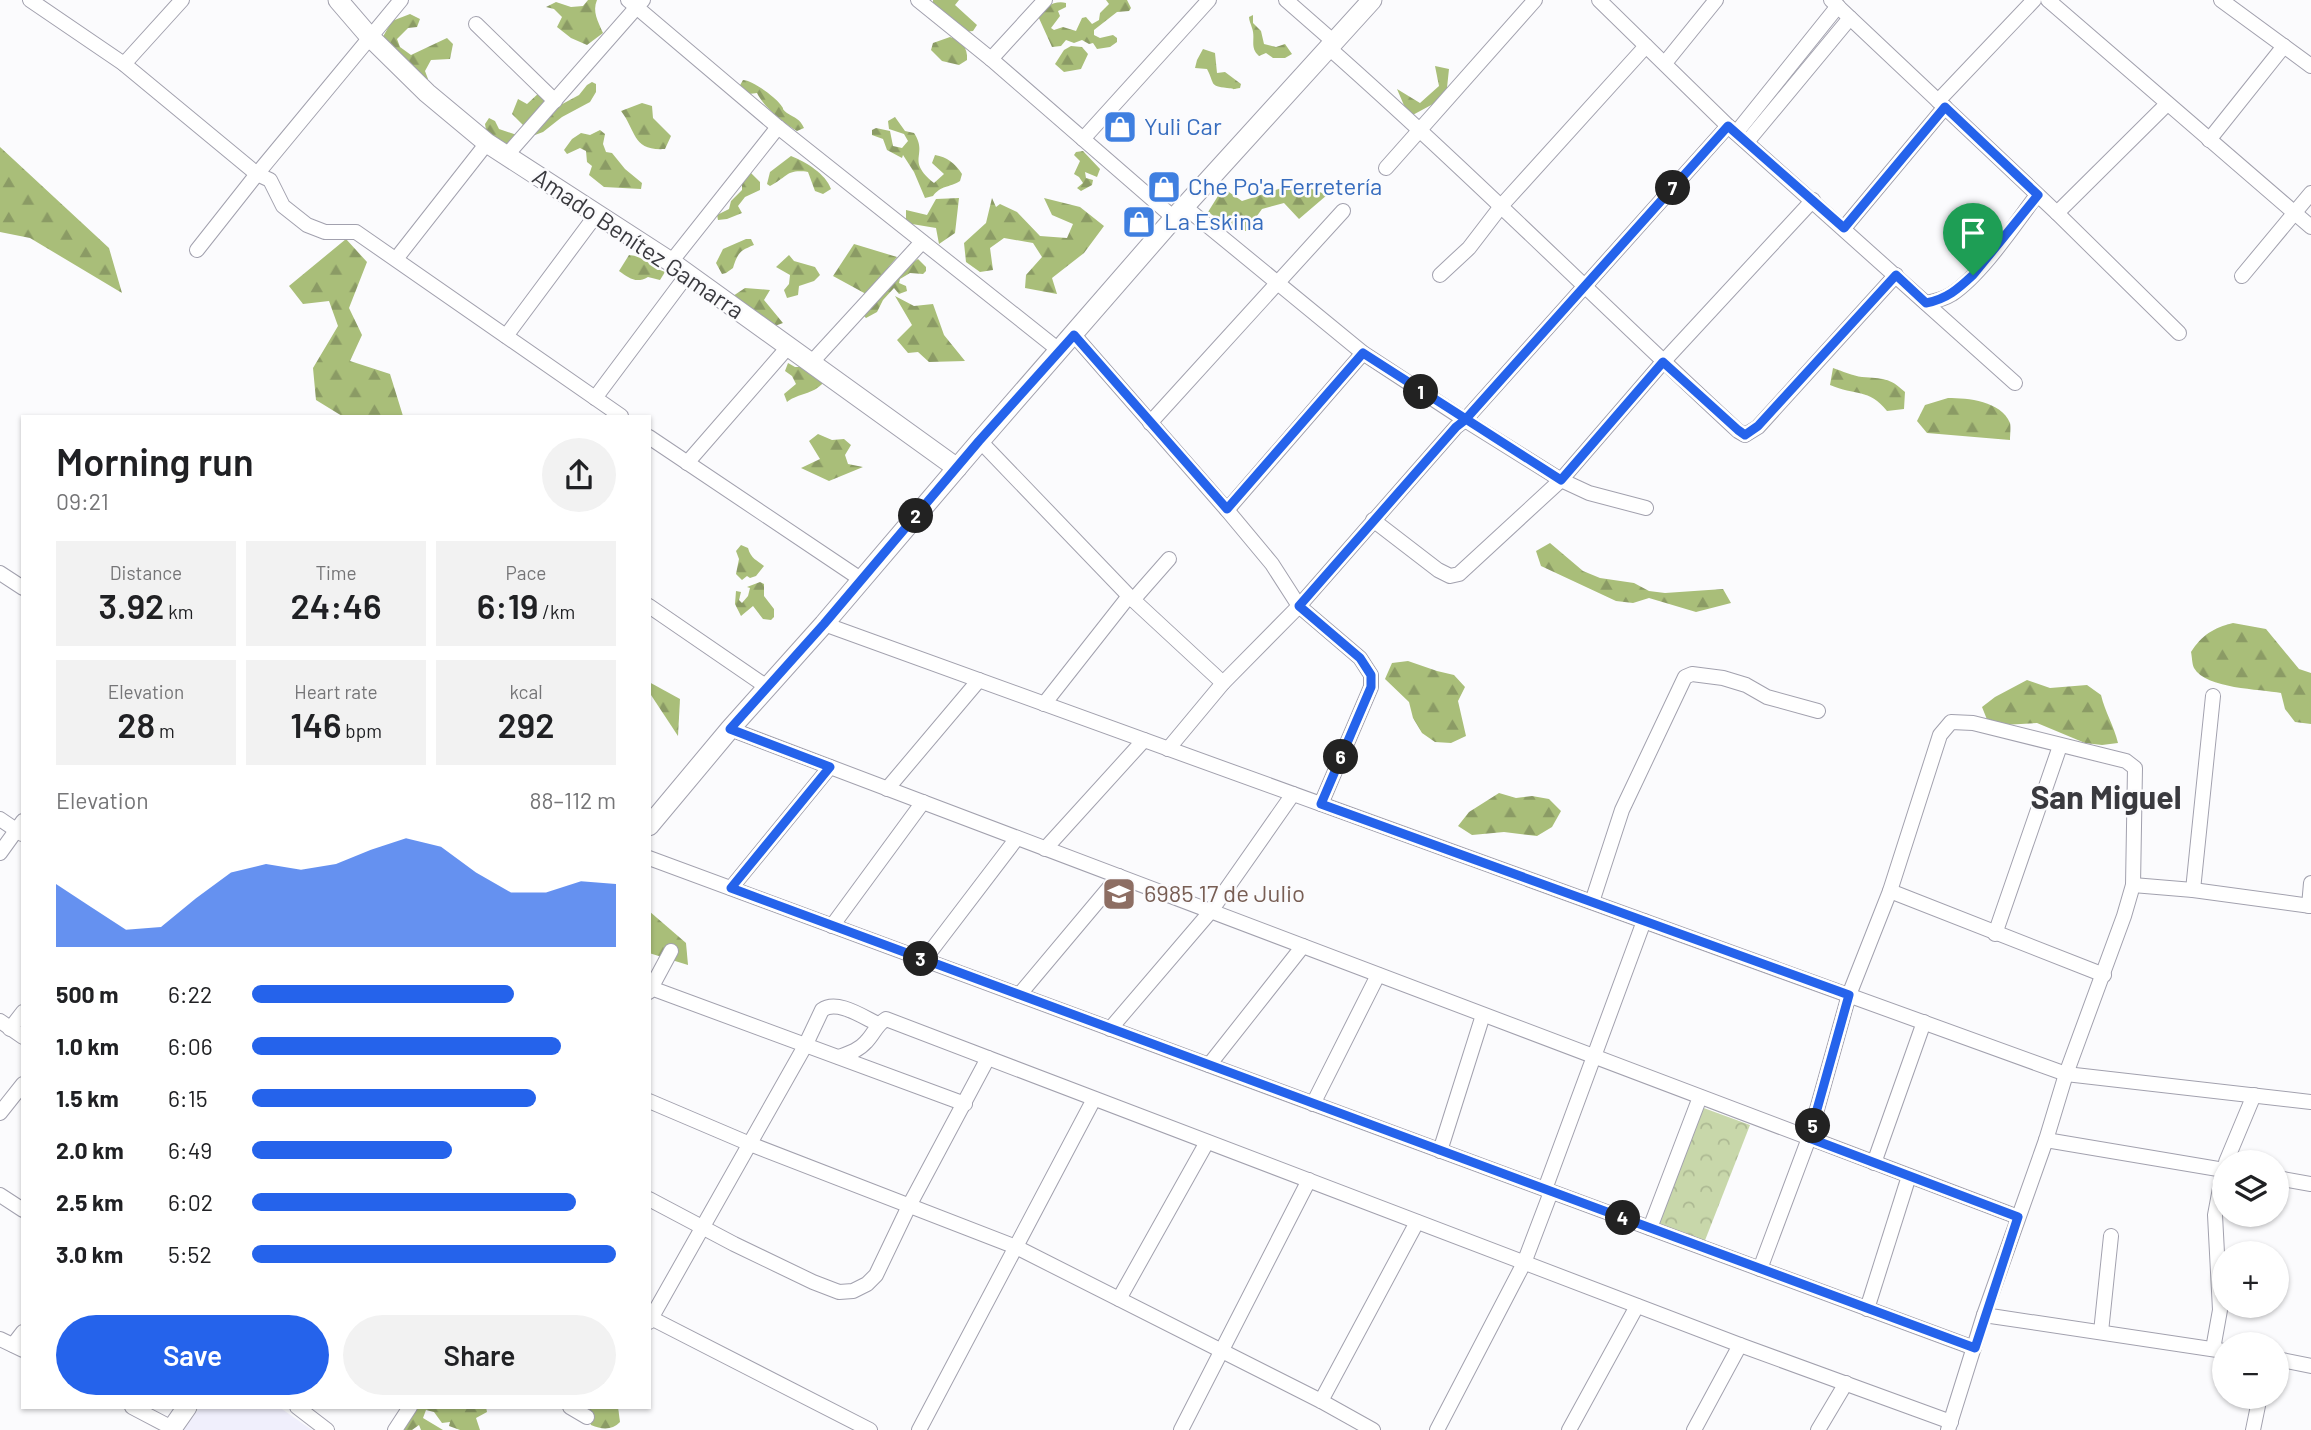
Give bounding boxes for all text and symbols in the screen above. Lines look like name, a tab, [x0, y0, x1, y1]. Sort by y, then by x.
shop icon: Yuli Car	[1101, 108, 1139, 146]
place label: Yuli Car	[1144, 111, 1222, 140]
street label: Amado Benítez Gamarra	[528, 161, 750, 324]
shop icon: Che Po'a Ferretería	[1145, 168, 1183, 206]
pin: 7	[1656, 170, 1690, 206]
place label: Che Po'a Ferretería	[1188, 171, 1382, 200]
text: 7	[1668, 176, 1677, 199]
shop icon: La Eskina	[1120, 203, 1158, 241]
pin	[1943, 203, 2003, 275]
place label: La Eskina	[1164, 206, 1264, 235]
icon: arrive	[1954, 214, 1992, 252]
pin: 1	[1404, 374, 1438, 410]
text: 1	[1417, 380, 1424, 403]
text: Morning run	[56, 438, 254, 484]
button: share	[542, 438, 616, 512]
text: 09:21	[56, 487, 109, 515]
pin: 2	[898, 498, 934, 534]
text: 2	[910, 504, 921, 527]
text: Distance	[110, 561, 182, 584]
text: Time	[315, 561, 357, 584]
text: Pace	[506, 561, 546, 584]
text: 3.92	[99, 584, 164, 626]
text: 24:46	[290, 584, 382, 626]
text: 6:19	[477, 584, 539, 626]
text: km	[164, 600, 193, 623]
text: /km	[539, 600, 575, 623]
text: Elevation	[108, 680, 184, 703]
text: Heart rate	[294, 680, 378, 703]
text: kcal	[509, 680, 543, 703]
text: 28	[117, 703, 155, 745]
text: 146	[290, 703, 341, 745]
text: 292	[497, 703, 555, 745]
text: m	[155, 719, 175, 742]
text: bpm	[341, 719, 382, 742]
pin: 6	[1324, 740, 1358, 774]
text: 6	[1335, 745, 1346, 768]
district label: San Miguel	[2030, 777, 2182, 815]
text: Elevation	[56, 786, 149, 814]
text: 88–112 m	[530, 786, 616, 814]
school or university icon: 6985 17 de Julio	[1100, 875, 1138, 913]
place label: 6985 17 de Julio	[1144, 878, 1305, 907]
pin: 3	[904, 942, 939, 976]
text: 3	[915, 947, 926, 970]
text: 500 m	[56, 980, 118, 1008]
text: 6:22	[168, 980, 212, 1008]
text: 1.0 km	[56, 1032, 119, 1060]
text: 6:06	[168, 1032, 212, 1060]
text: 1.5 km	[56, 1084, 119, 1112]
text: 6:15	[168, 1084, 208, 1112]
pin: 5	[1796, 1108, 1830, 1144]
text: 5	[1807, 1114, 1818, 1137]
text: 2.0 km	[56, 1136, 124, 1164]
text: 6:49	[168, 1136, 212, 1164]
map controls	[2212, 1150, 2289, 1409]
button: layers	[2212, 1150, 2289, 1227]
text: 2.5 km	[56, 1188, 124, 1216]
text: 6:02	[168, 1188, 213, 1216]
pin: 4	[1606, 1200, 1640, 1236]
text: 4	[1617, 1206, 1628, 1229]
text: 3.0 km	[56, 1240, 123, 1268]
text: 5:52	[168, 1240, 212, 1268]
button: +	[2212, 1241, 2289, 1318]
button: Save	[56, 1315, 329, 1395]
button: Share	[343, 1315, 616, 1395]
button: −	[2212, 1332, 2289, 1409]

